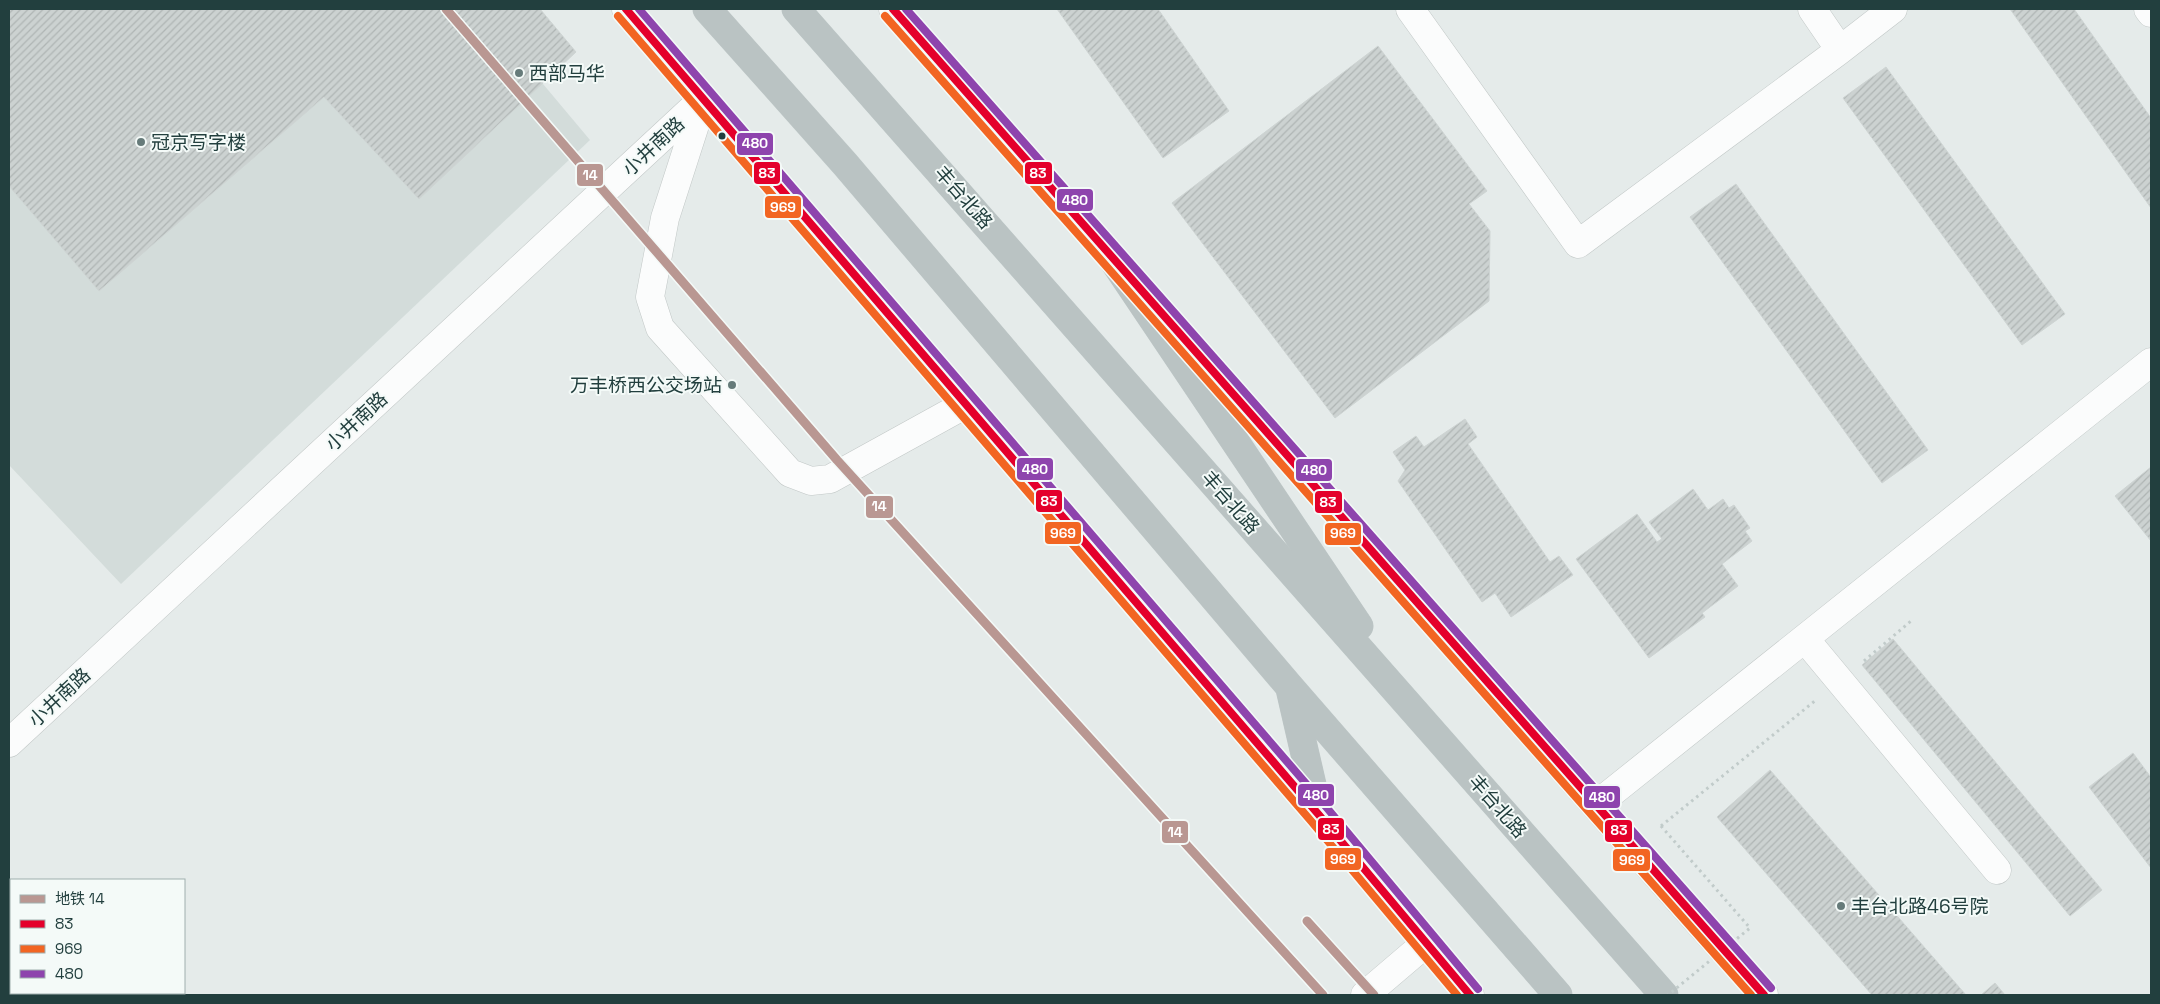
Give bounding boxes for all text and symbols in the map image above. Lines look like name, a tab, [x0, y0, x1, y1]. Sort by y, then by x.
place label: 西部马华	[529, 61, 605, 86]
marker: 西部马华	[513, 67, 525, 79]
street label: 小井南路	[617, 111, 690, 181]
place label: 冠京写字楼	[151, 130, 246, 155]
unlabelled marker	[717, 131, 727, 141]
line badge: 480	[736, 132, 774, 156]
text: 480	[742, 134, 768, 152]
marker: 冠京写字楼	[135, 136, 147, 148]
street label: 丰台北路	[929, 160, 998, 234]
line badge: 83	[753, 161, 781, 185]
line badge: 83	[1024, 161, 1053, 185]
line badge: 14	[576, 163, 604, 187]
text: 83	[759, 164, 775, 182]
text: 83	[1030, 164, 1046, 182]
text: 14	[582, 166, 598, 184]
line badge: 480	[1056, 188, 1094, 212]
text: 480	[1062, 191, 1088, 209]
line badge: 969	[764, 195, 802, 219]
text: 969	[770, 198, 796, 216]
place label: 万丰桥西公交场站	[570, 373, 722, 398]
marker: 万丰桥西公交场站	[726, 379, 738, 391]
street label: 小井南路	[320, 386, 393, 456]
line badge: 480	[1016, 457, 1054, 481]
line badge: 480	[1295, 458, 1333, 482]
text: 480	[1022, 460, 1048, 478]
text: 480	[1301, 461, 1327, 479]
street label: 丰台北路	[1196, 465, 1265, 539]
line badge: 83	[1035, 489, 1063, 513]
line badge: 83	[1314, 490, 1343, 514]
text: 83	[1041, 492, 1057, 510]
text: 83	[1320, 493, 1336, 511]
line badge: 14	[865, 495, 894, 519]
text: 14	[871, 497, 887, 515]
line badge: 969	[1044, 521, 1082, 545]
line badge: 969	[1324, 522, 1362, 546]
text: 969	[1050, 524, 1076, 542]
text: 969	[1330, 524, 1356, 542]
street label: 小井南路	[23, 662, 96, 732]
street label: 丰台北路	[1463, 769, 1532, 843]
line badge: 480	[1297, 783, 1335, 807]
line badge: 480	[1583, 785, 1621, 809]
text: 480	[1303, 786, 1329, 804]
text: 480	[1589, 788, 1615, 806]
line badge: 83	[1317, 817, 1345, 841]
line badge: 83	[1604, 819, 1633, 843]
line badge: 14	[1161, 820, 1189, 844]
text: 83	[1323, 820, 1339, 838]
text: 83	[1611, 821, 1627, 839]
text: 14	[1167, 823, 1183, 841]
line badge: 969	[1324, 847, 1362, 871]
line badge: 969	[1612, 848, 1651, 872]
text: 969	[1330, 850, 1356, 868]
text: 969	[1619, 851, 1645, 869]
legend	[10, 879, 185, 994]
text: 地铁 14	[55, 889, 105, 908]
place label: 丰台北路46号院	[1851, 894, 1989, 919]
marker: 丰台北路46号院	[1835, 900, 1847, 912]
text: 83	[55, 914, 73, 933]
text: 969	[55, 939, 83, 958]
text: 480	[55, 964, 83, 983]

